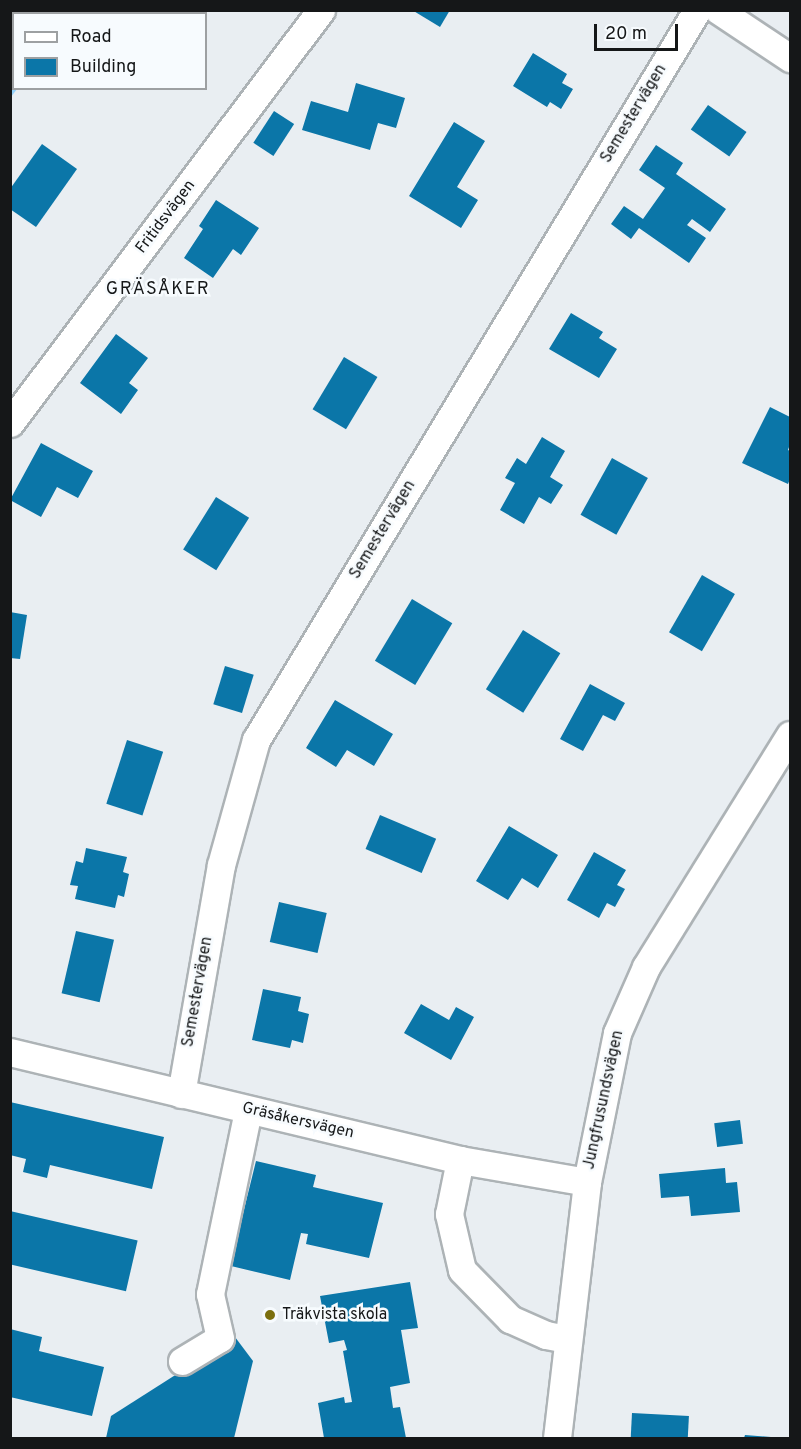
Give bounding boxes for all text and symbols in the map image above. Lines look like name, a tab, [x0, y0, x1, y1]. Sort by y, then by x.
legend	[12, 12, 207, 90]
scale bar	[597, 12, 681, 50]
text: 20 m	[605, 23, 647, 46]
text: Road	[70, 26, 112, 49]
text: Building	[70, 56, 136, 79]
street label: Semestervägen	[597, 61, 671, 167]
street label: Fritidsvägen	[132, 176, 200, 258]
district label: GRÄSÅKER	[106, 279, 210, 301]
street label: Semestervägen	[346, 477, 420, 583]
street label: Semestervägen	[179, 935, 217, 1049]
street label: Jungfrusundsvägen	[580, 1029, 628, 1171]
street label: Gräsåkersvägen	[240, 1099, 356, 1143]
place label: Träkvista skola	[282, 1305, 387, 1325]
marker: Träkvista skola	[263, 1308, 277, 1322]

